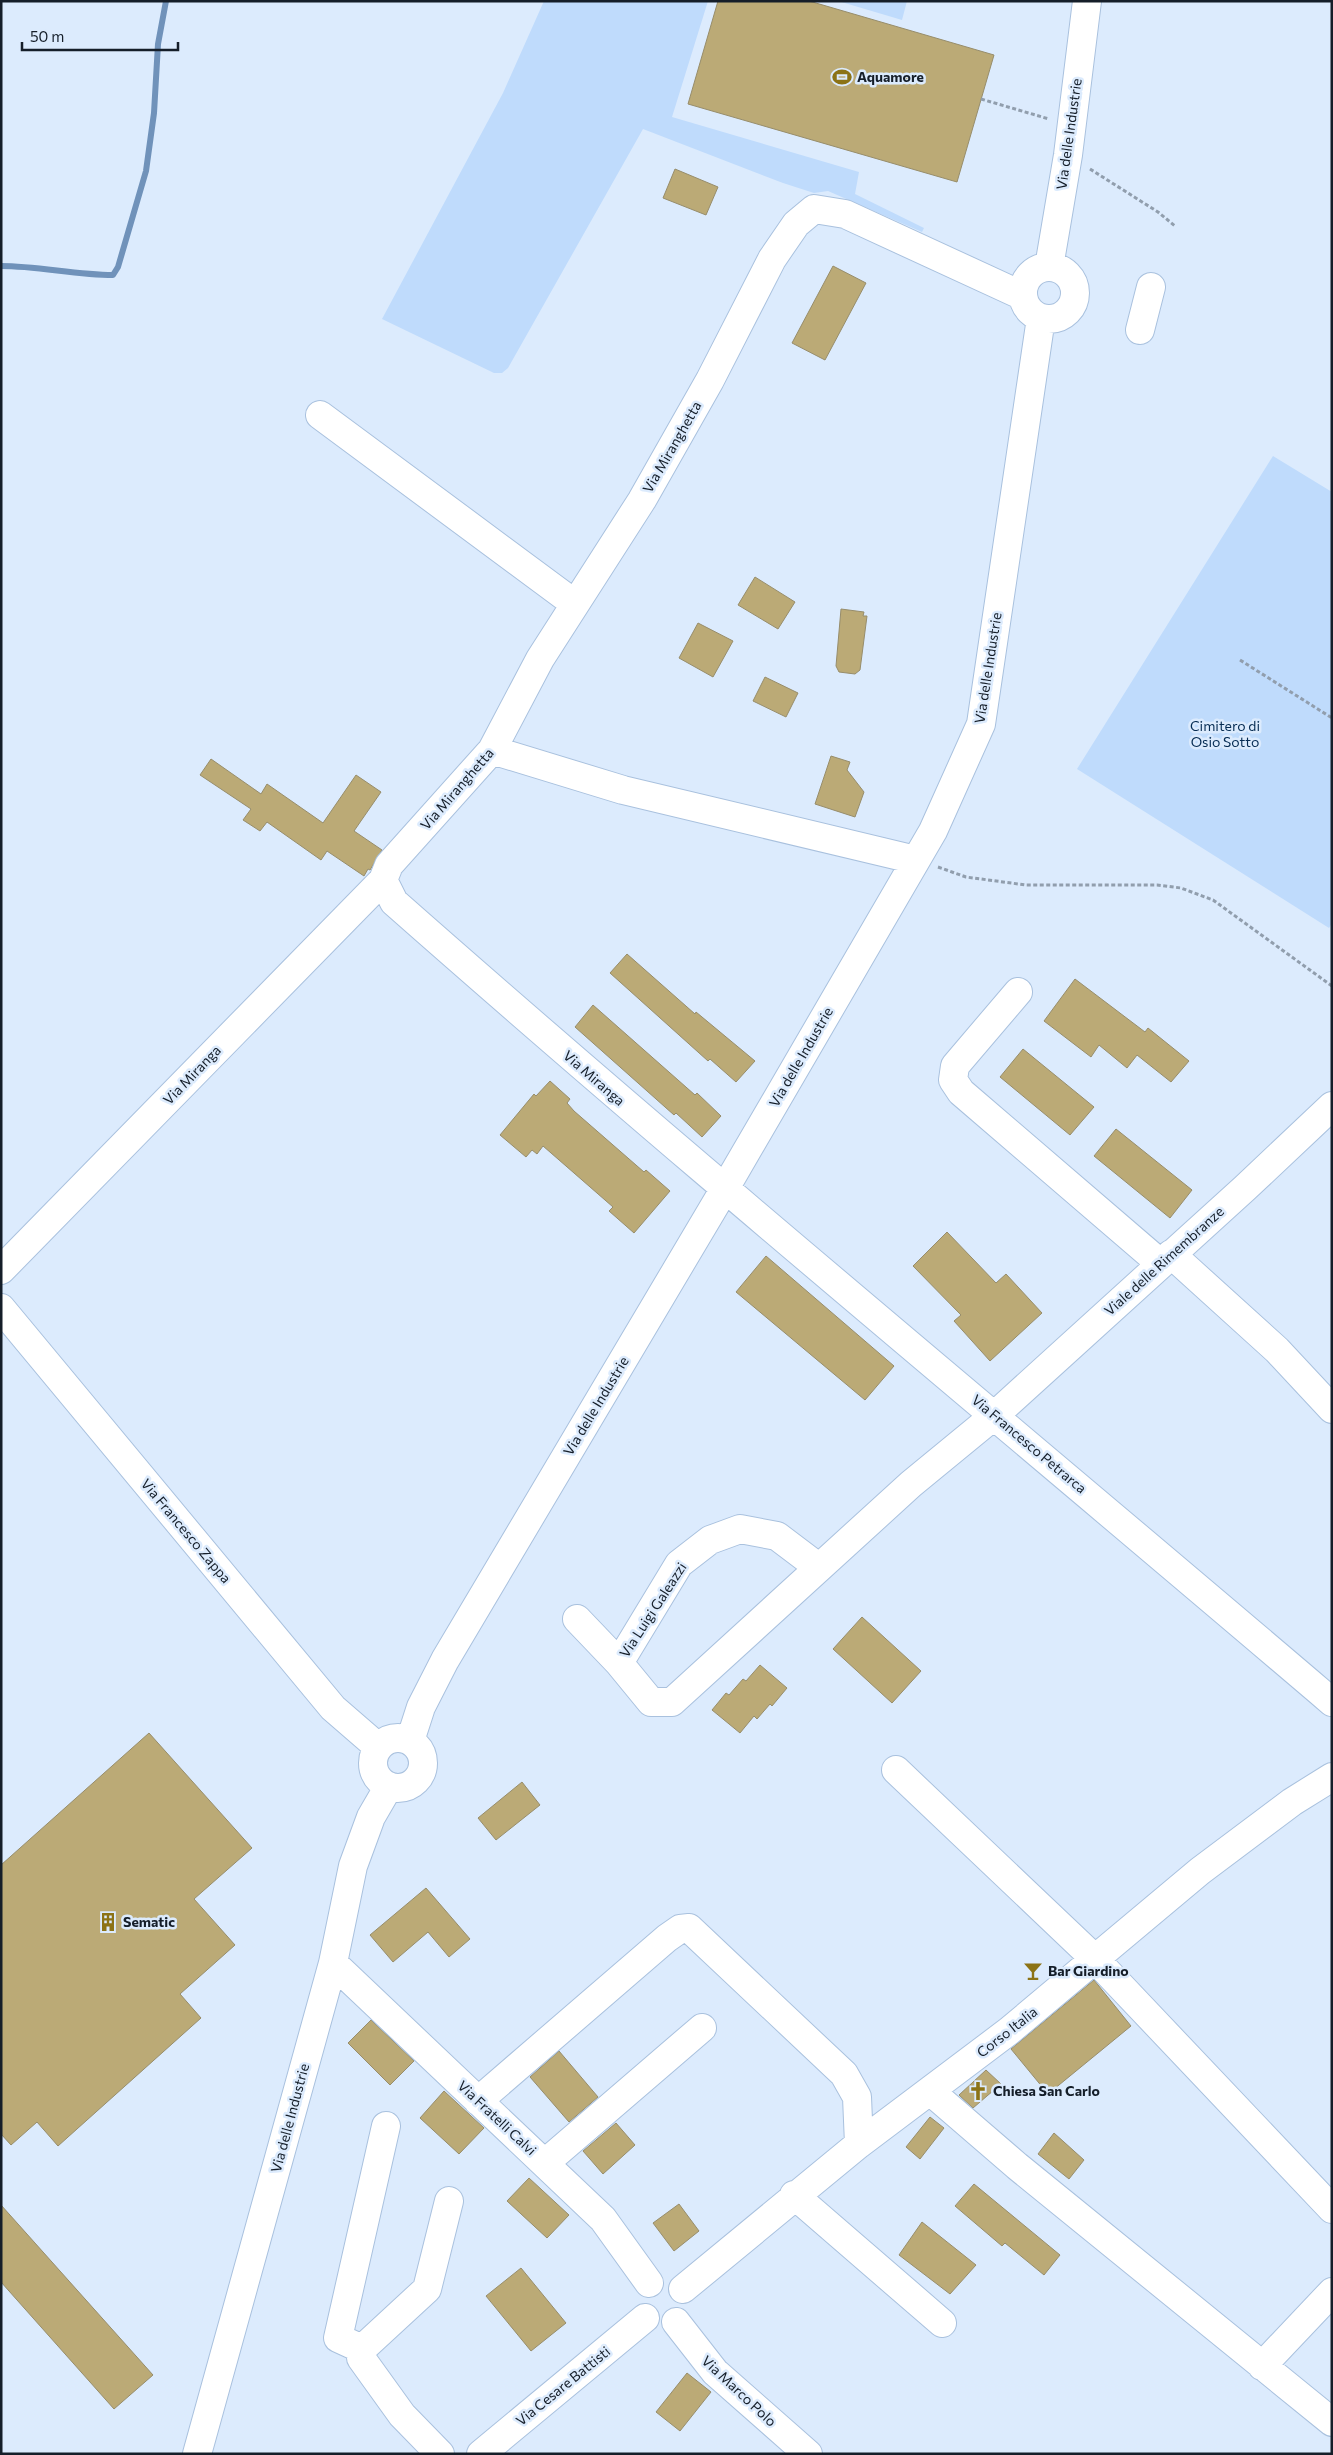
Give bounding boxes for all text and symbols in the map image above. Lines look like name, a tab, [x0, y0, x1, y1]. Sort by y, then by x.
scale bar	[22, 20, 179, 52]
text: 50 m	[30, 27, 64, 45]
sports icon: Aquamore	[831, 66, 853, 88]
place label: Aquamore	[857, 68, 924, 85]
street label: Via delle Industrie	[1052, 77, 1085, 191]
street label: Via Miranghetta	[639, 398, 705, 495]
street label: Via delle Industrie	[970, 611, 1005, 725]
park label: Cimitero di Osio Sotto	[1190, 717, 1260, 750]
street label: Via Miranghetta	[417, 744, 497, 833]
street label: Via delle Industrie	[765, 1004, 836, 1110]
street label: Via Miranga	[159, 1041, 224, 1108]
street label: Via Miranga	[560, 1046, 629, 1109]
street label: Viale delle Rimembranze	[1100, 1202, 1227, 1319]
street label: Via delle Industrie	[559, 1353, 632, 1458]
street label: Via Francesco Petrarca	[969, 1391, 1090, 1497]
street label: Via Francesco Zappa	[138, 1475, 235, 1586]
street label: Via Luigi Galeazzi	[616, 1559, 690, 1660]
building icon: Sematic	[97, 1911, 119, 1933]
place label: Sematic	[123, 1913, 175, 1930]
bar icon: Bar Giardino	[1022, 1960, 1044, 1982]
place label: Bar Giardino	[1048, 1962, 1129, 1979]
street label: Corso Italia	[973, 2003, 1040, 2061]
street label: Via delle Industrie	[267, 2061, 312, 2174]
street label: Via Fratelli Calvi	[454, 2077, 540, 2158]
church icon: Chiesa San Carlo	[967, 2080, 989, 2102]
place label: Chiesa San Carlo	[993, 2082, 1100, 2099]
street label: Via Cesare Battisti	[512, 2342, 613, 2429]
street label: Via Marco Polo	[698, 2352, 780, 2430]

